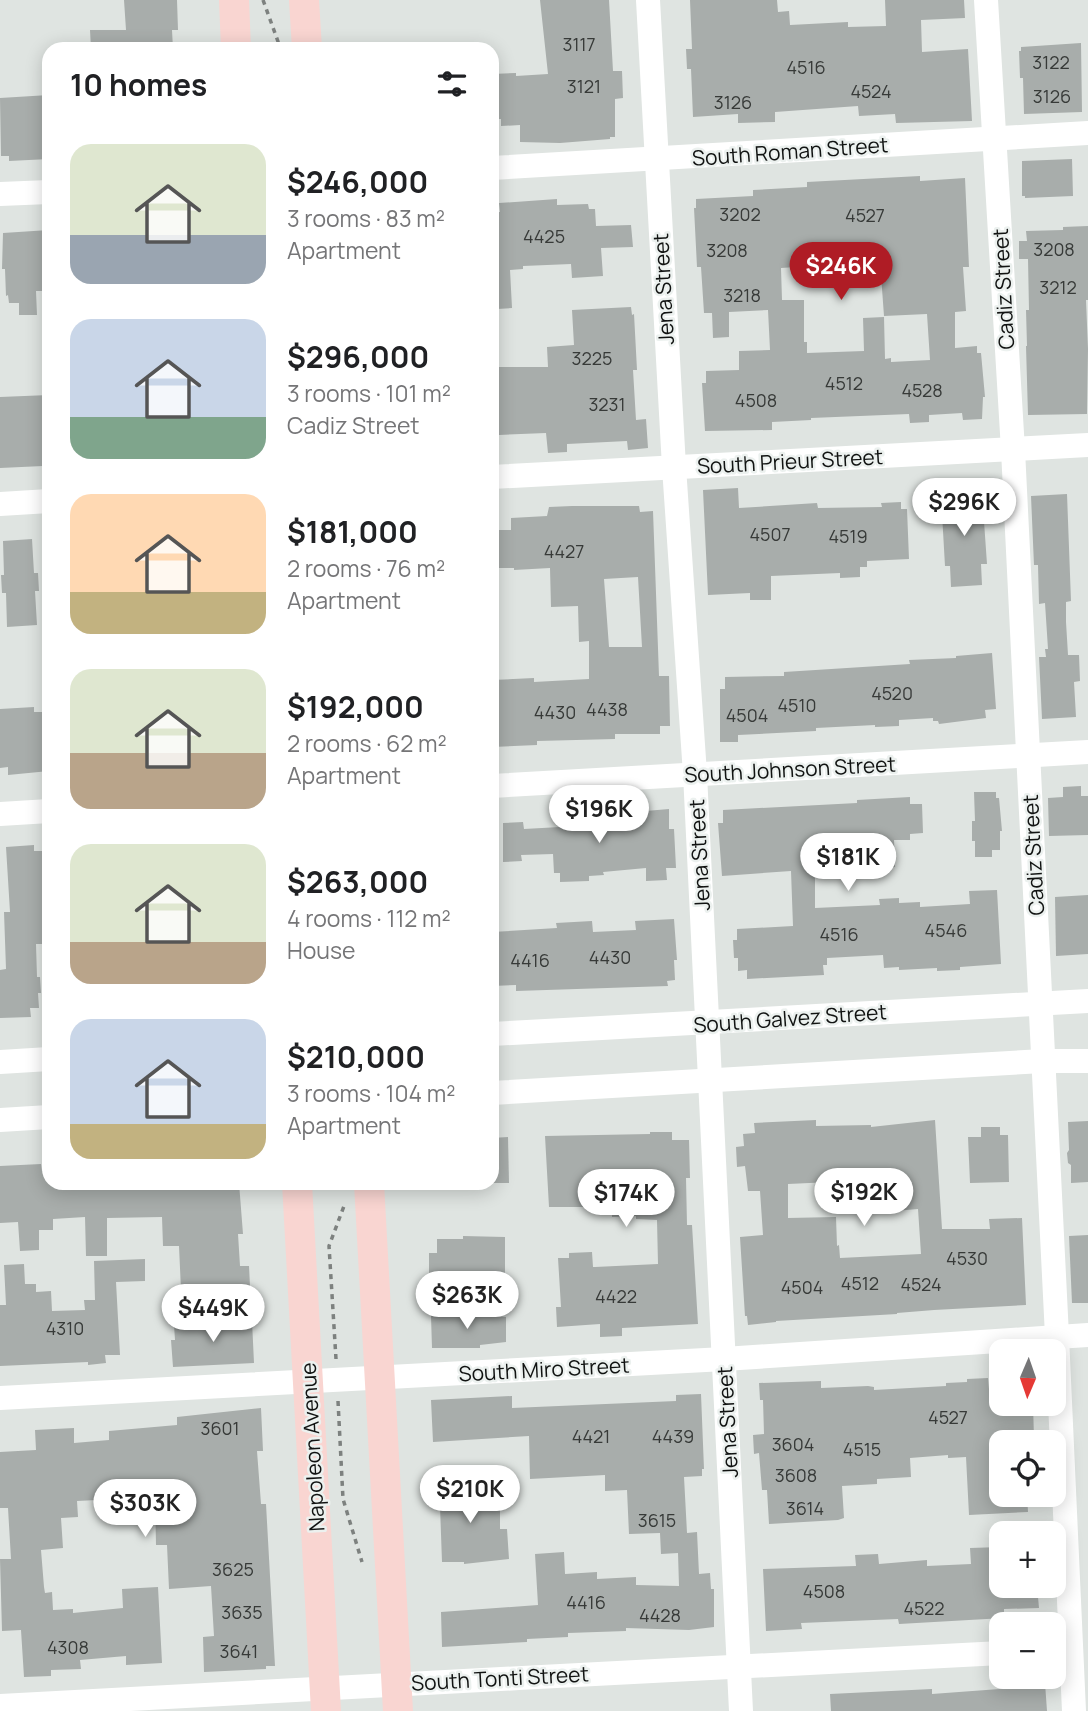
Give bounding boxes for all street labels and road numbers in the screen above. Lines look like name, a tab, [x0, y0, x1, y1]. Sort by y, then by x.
street label: South Roman Street	[691, 130, 889, 172]
street label: Cadiz Street	[986, 228, 1020, 350]
street label: Jena Street	[646, 232, 680, 346]
street label: South Prieur Street	[696, 442, 884, 480]
street label: South Johnson Street	[683, 749, 897, 789]
street label: Cadiz Street	[1016, 794, 1050, 916]
street label: Jena Street	[682, 798, 716, 912]
street label: South Galvez Street	[692, 997, 888, 1039]
street label: South Miro Street	[458, 1351, 630, 1387]
street label: Napoleon Avenue	[294, 1362, 330, 1532]
street label: Jena Street	[710, 1365, 744, 1479]
street label: South Tonti Street	[410, 1659, 590, 1697]

